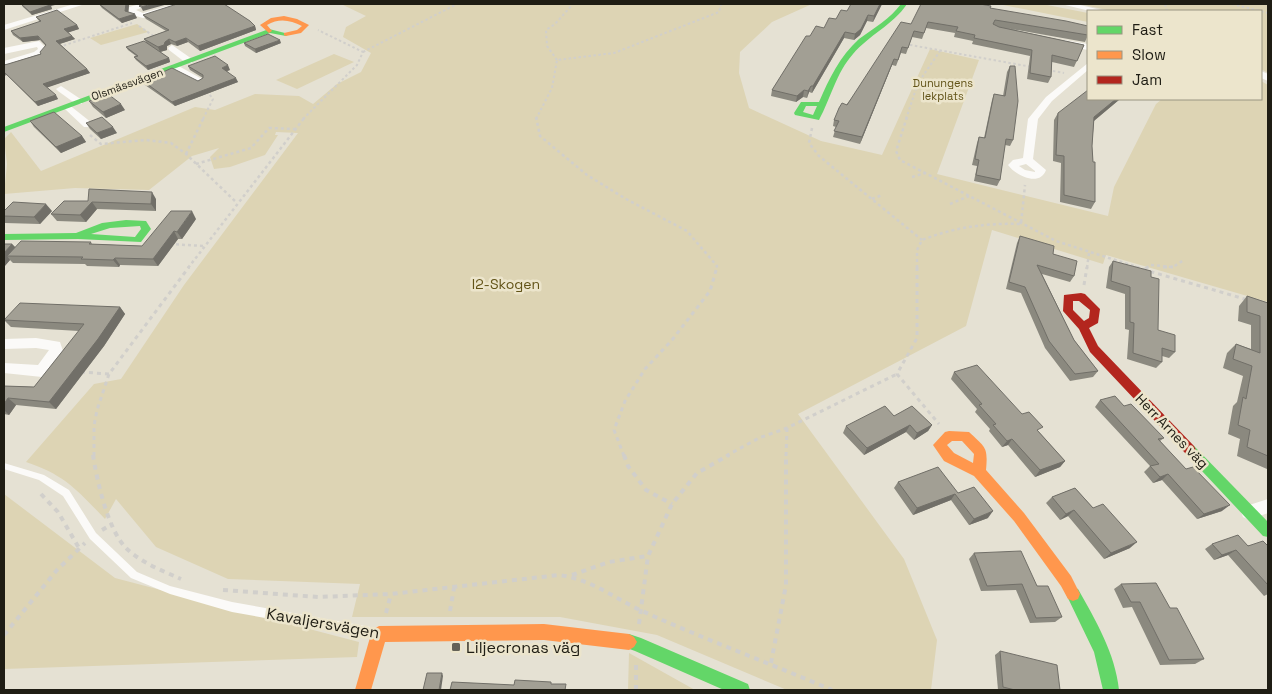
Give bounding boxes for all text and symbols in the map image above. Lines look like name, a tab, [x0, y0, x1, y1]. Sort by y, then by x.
legend	[1087, 10, 1262, 100]
text: Fast	[1132, 20, 1163, 39]
text: Slow	[1132, 45, 1166, 64]
street label: Olsmässvägen	[89, 65, 165, 103]
text: Jam	[1132, 70, 1162, 89]
park label: Dunungens lekplats	[913, 76, 973, 103]
park label: I2-Skogen	[472, 275, 540, 293]
street label: Herr Arnes väg	[1132, 390, 1212, 472]
street label: Kavaljersvägen	[265, 603, 381, 643]
place label: Liljecronas väg	[466, 637, 580, 658]
marker: Liljecronas väg	[450, 641, 462, 653]

